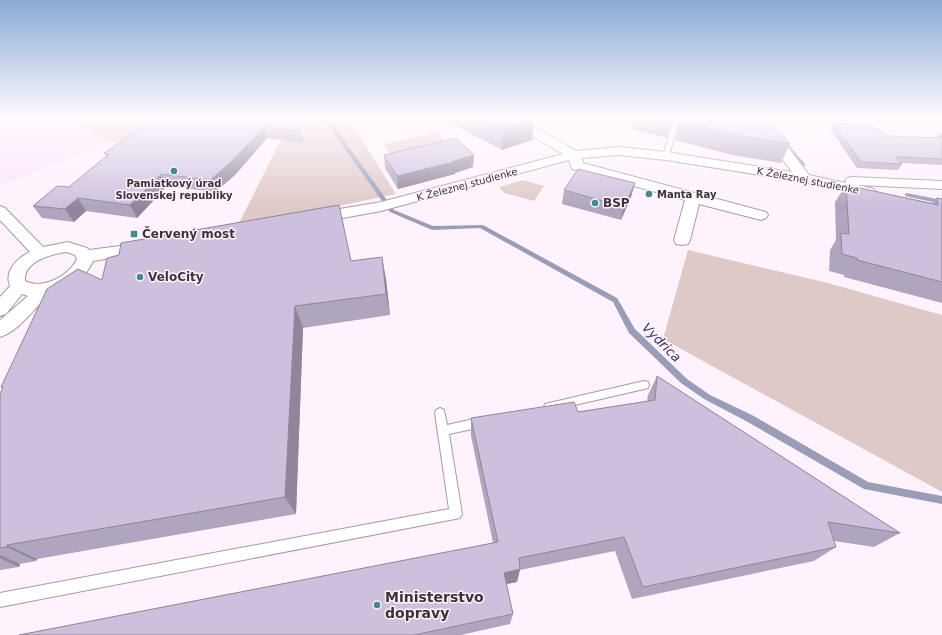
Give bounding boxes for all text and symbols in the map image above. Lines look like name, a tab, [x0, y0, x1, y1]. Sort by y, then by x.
street label: K Železnej studienke	[756, 164, 860, 196]
street label: K Železnej studienke	[415, 165, 519, 203]
marker: Pamiatkový úrad Slovenskej republiky	[169, 166, 179, 176]
place label: Pamiatkový úrad Slovenskej republiky	[115, 178, 233, 201]
marker: Manta Ray	[644, 189, 654, 199]
place label: Manta Ray	[657, 189, 717, 200]
place label: BSP	[603, 196, 630, 210]
marker: BSP	[590, 198, 600, 208]
place label: Červený most	[142, 226, 235, 241]
marker: Červený most	[129, 229, 139, 239]
place label: VeloCity	[148, 270, 204, 284]
marker: VeloCity	[135, 272, 145, 282]
water label: Vydrica	[639, 320, 684, 365]
place label: Ministerstvo dopravy	[385, 589, 484, 621]
marker: Ministerstvo dopravy	[372, 600, 382, 610]

